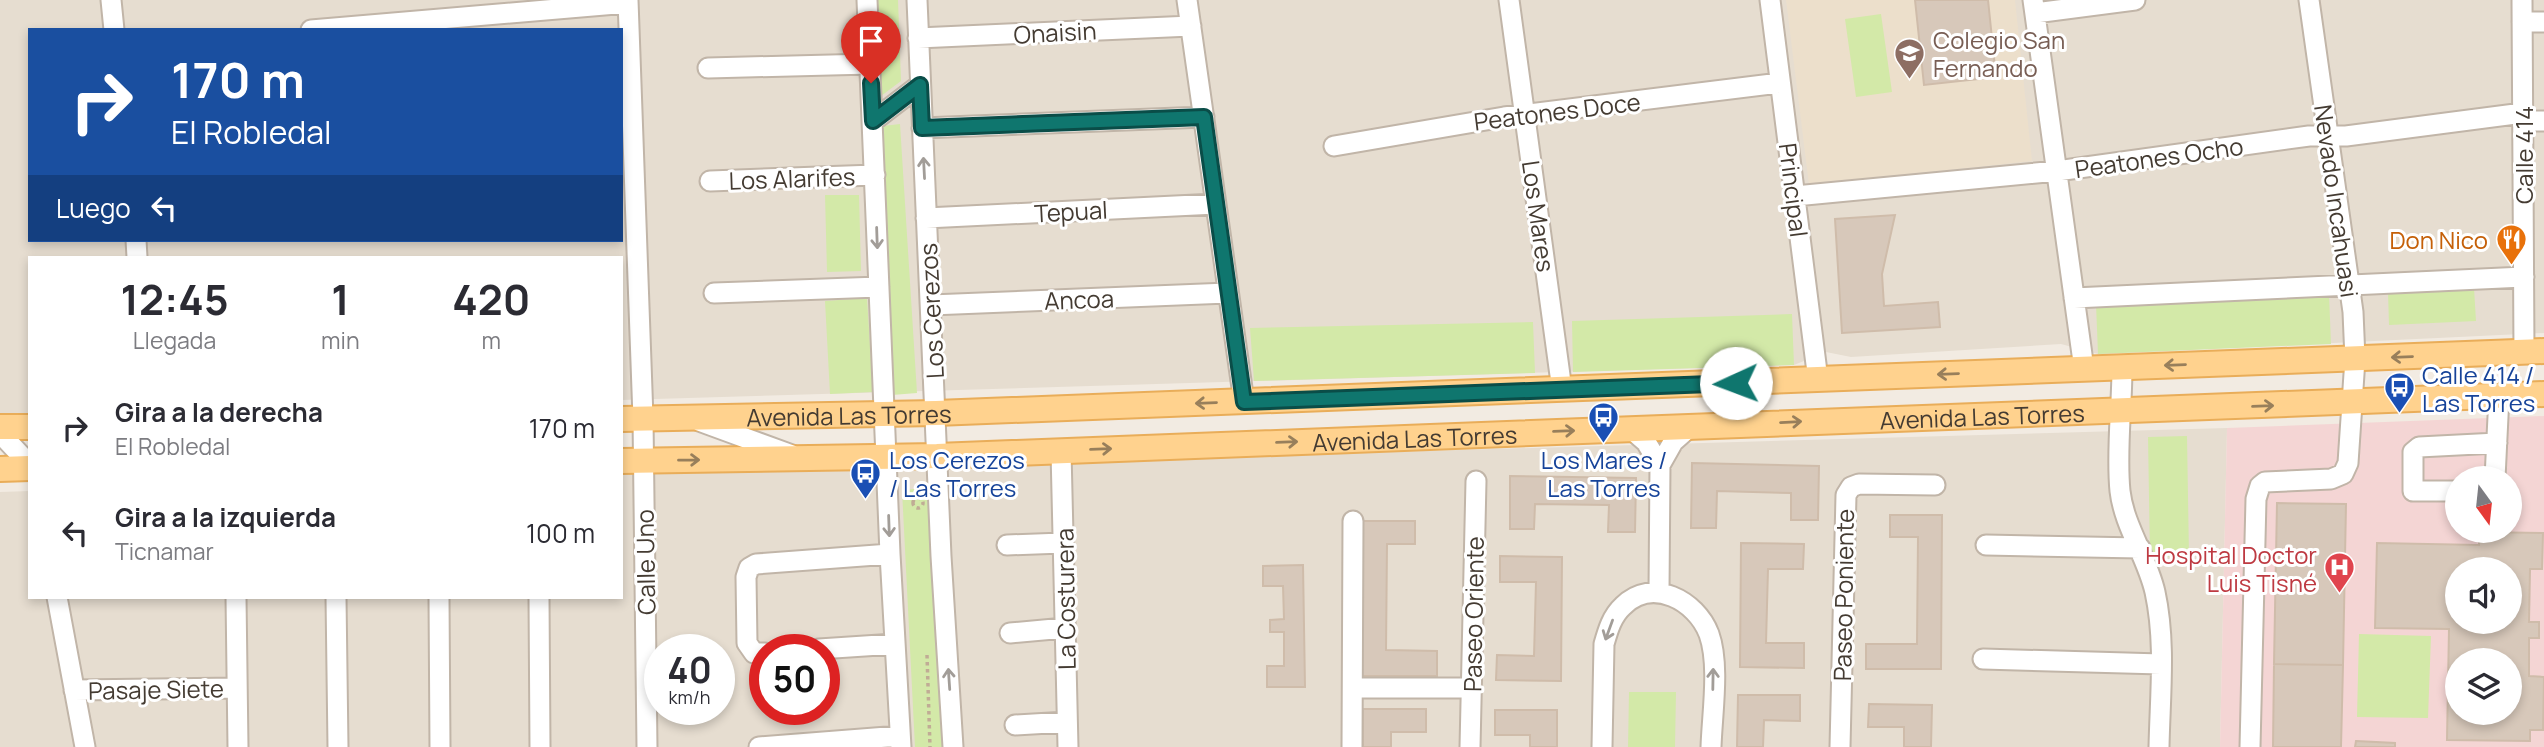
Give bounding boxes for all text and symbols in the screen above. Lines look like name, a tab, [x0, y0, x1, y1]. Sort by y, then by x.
pin	[841, 11, 901, 83]
street label: Onaisin	[1013, 13, 1097, 51]
icon: arrive	[852, 22, 890, 60]
place label: Colegio San Fernando	[1933, 23, 2065, 84]
school or university icon: Colegio San Fernando	[1893, 36, 1927, 80]
text: 170 m	[171, 46, 305, 113]
icon: right	[56, 56, 147, 147]
street label: Peatones Doce	[1472, 84, 1642, 138]
street label: Nevado Incahuasi	[2307, 102, 2367, 300]
street label: Calle 414	[2507, 106, 2540, 204]
text: El Robledal	[171, 110, 332, 154]
street label: Peatones Ocho	[2073, 129, 2245, 185]
street label: Principal	[1772, 141, 1816, 239]
one-way arrow	[917, 157, 930, 180]
street label: Los Mares	[1515, 158, 1563, 274]
street label: Los Alarifes	[728, 159, 856, 197]
icon: left	[145, 189, 183, 227]
text: Luego	[56, 190, 131, 226]
street label: Tepual	[1033, 193, 1109, 229]
restaurant icon: Don Nico	[2494, 222, 2528, 266]
place label: Don Nico	[2389, 223, 2488, 256]
one-way arrow	[871, 227, 884, 250]
street label: Los Cerezos	[911, 242, 951, 380]
text: 12:45	[121, 270, 229, 328]
text: 1	[331, 270, 350, 328]
text: 420	[452, 270, 530, 328]
street label: Ancoa	[1044, 281, 1114, 317]
text: Llegada	[133, 324, 216, 356]
text: min	[321, 324, 360, 356]
text: m	[482, 324, 501, 356]
position arrow	[1699, 346, 1773, 420]
one-way arrow	[2391, 350, 2414, 363]
place label: Calle 414 / Las Torres	[2422, 358, 2535, 419]
one-way arrow	[2164, 359, 2187, 372]
one-way arrow	[1936, 368, 1959, 381]
bus stop icon: Calle 414 / Las Torres	[2382, 371, 2416, 415]
text: Gira a la derecha	[115, 394, 323, 430]
street label: Avenida Las Torres	[1879, 395, 2085, 436]
street label: Avenida Las Torres	[746, 396, 952, 433]
one-way arrow	[1195, 397, 1218, 410]
one-way arrow	[2252, 399, 2275, 412]
bus stop icon: Los Mares / Las Torres	[1587, 400, 1621, 444]
icon: right	[56, 409, 94, 447]
text: 170 m	[529, 410, 595, 446]
one-way arrow	[1779, 416, 1802, 429]
street label: Avenida Las Torres	[1311, 417, 1518, 458]
one-way arrow	[1552, 425, 1575, 438]
text: El Robledal	[115, 430, 230, 462]
one-way arrow	[1276, 435, 1299, 448]
place label: Los Cerezos / Las Torres	[889, 443, 1025, 504]
one-way arrow	[1090, 443, 1113, 456]
place label: Los Mares / Las Torres	[1541, 443, 1667, 504]
one-way arrow	[678, 453, 701, 467]
bus stop icon: Los Cerezos / Las Torres	[849, 456, 883, 500]
north arrow	[2445, 466, 2522, 542]
map controls	[2445, 466, 2522, 725]
text: Gira a la izquierda	[115, 499, 336, 535]
street label: Paseo Poniente	[1825, 508, 1861, 682]
street label: Calle Uno	[628, 509, 662, 615]
icon: left	[56, 514, 94, 552]
one-way arrow	[882, 514, 895, 537]
text: 100 m	[526, 515, 595, 551]
street label: La Costurera	[1047, 528, 1083, 670]
text: Ticnamar	[115, 535, 214, 567]
street label: Paseo Oriente	[1455, 536, 1491, 692]
place label: Hospital Doctor Luis Tisné	[2145, 538, 2317, 599]
hospital icon: Hospital Doctor Luis Tisné	[2323, 551, 2357, 595]
button: sound	[2445, 557, 2522, 634]
one-way arrow	[1602, 619, 1614, 641]
speed limit sign: 50	[749, 634, 840, 725]
text: 40	[667, 646, 712, 694]
button: layers	[2445, 648, 2522, 725]
one-way arrow	[942, 668, 955, 691]
one-way arrow	[1706, 668, 1720, 691]
street label: Pasaje Siete	[88, 671, 224, 707]
text: km/h	[669, 685, 710, 709]

